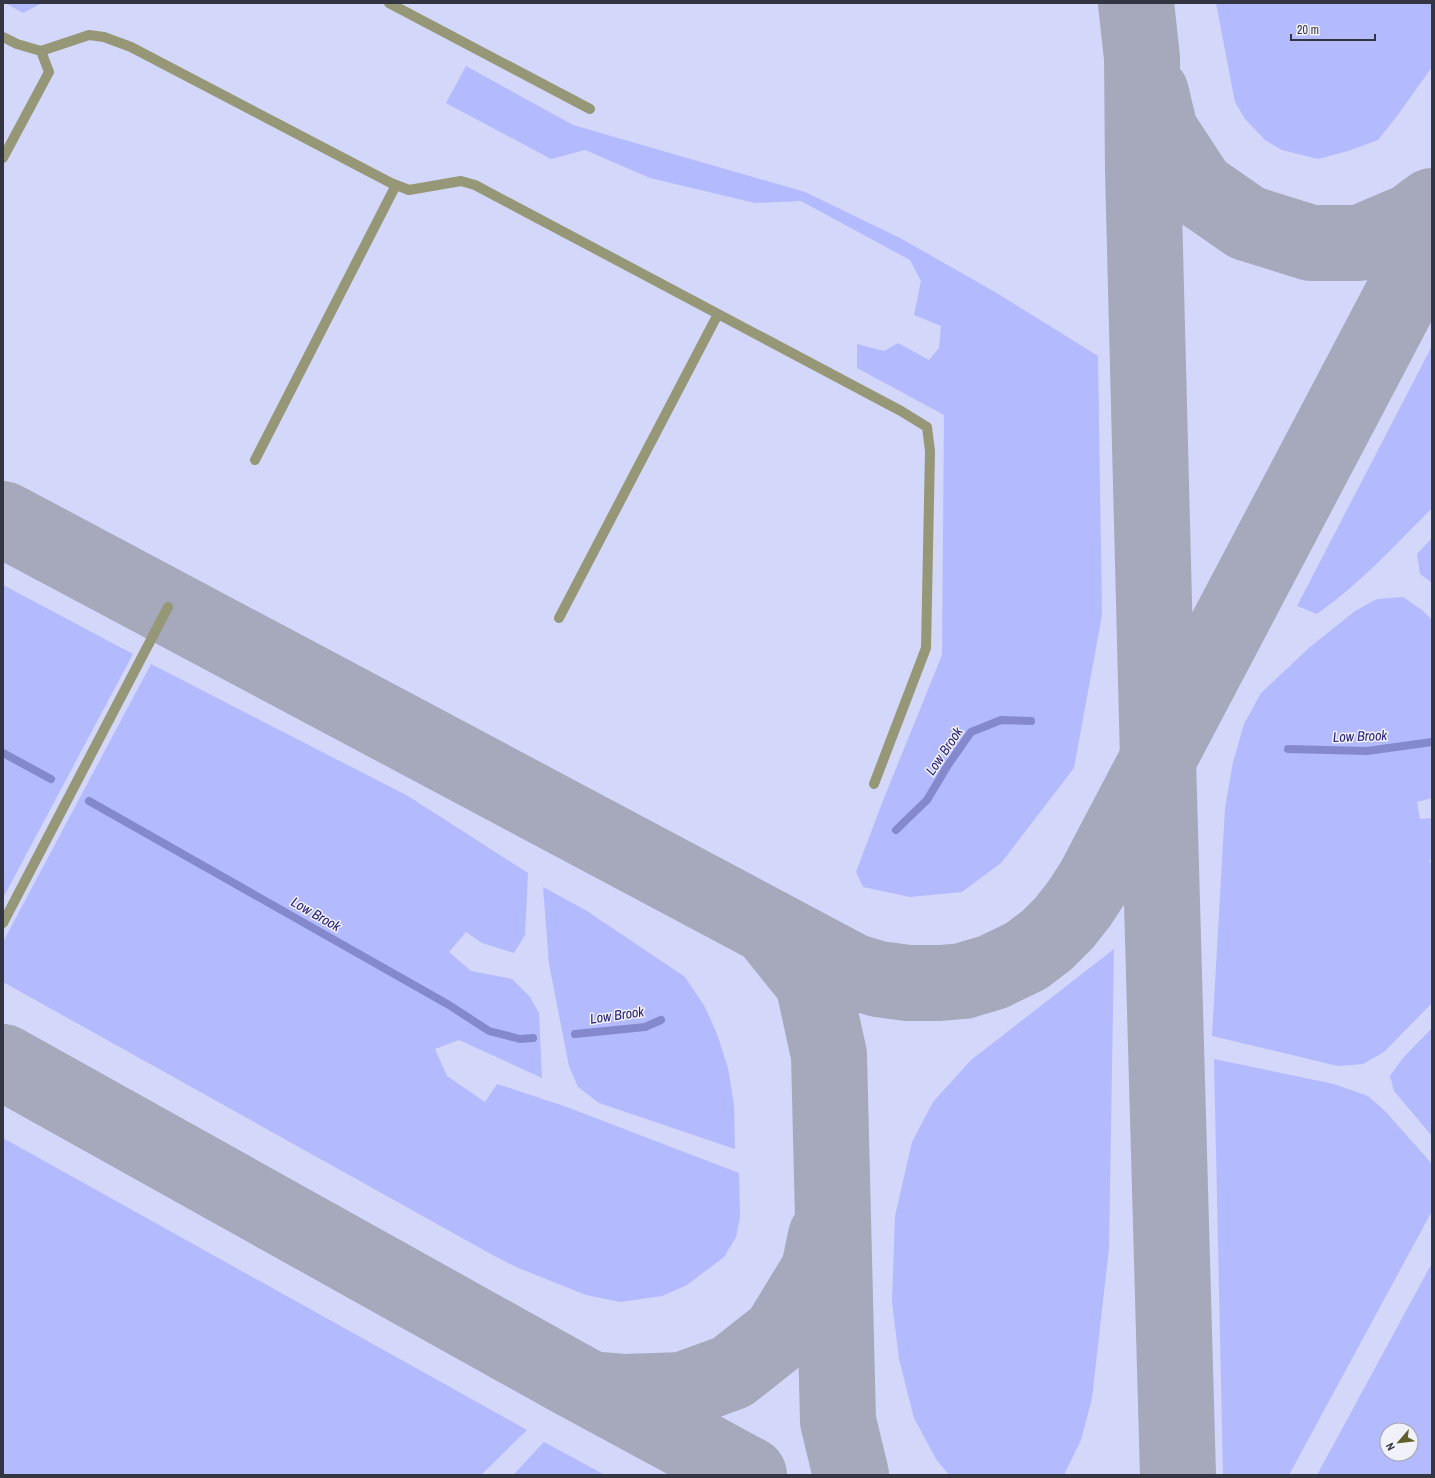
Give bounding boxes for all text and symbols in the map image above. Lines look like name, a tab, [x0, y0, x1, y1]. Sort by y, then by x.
scale bar	[1291, 16, 1375, 42]
text: 20 m	[1297, 22, 1319, 38]
water label: Low Brook	[921, 722, 967, 779]
water label: Low Brook	[1333, 726, 1389, 746]
water label: Low Brook	[288, 893, 345, 936]
water label: Low Brook	[589, 1002, 646, 1028]
north arrow	[1379, 1422, 1419, 1462]
text: N	[1382, 1441, 1398, 1453]

